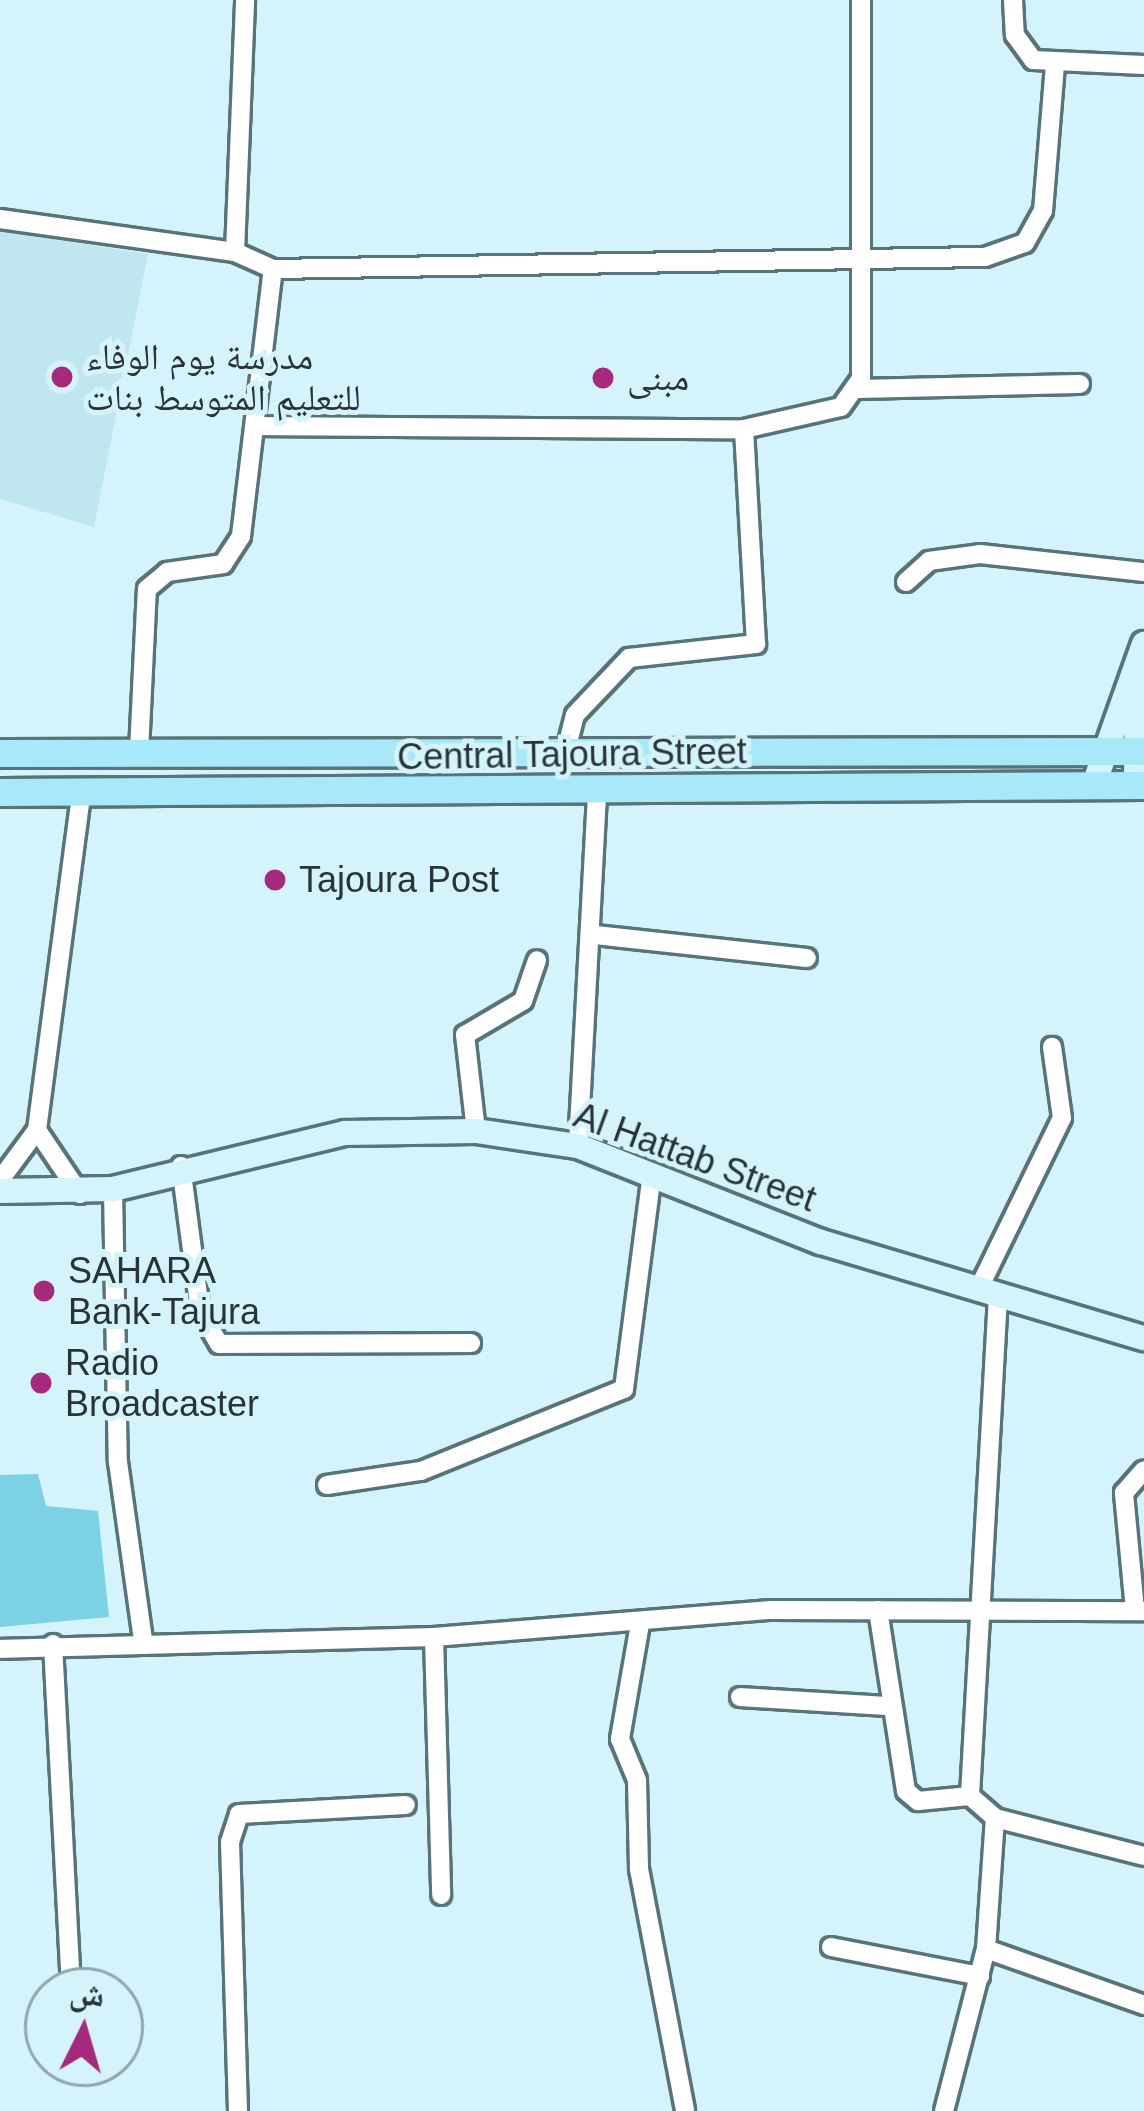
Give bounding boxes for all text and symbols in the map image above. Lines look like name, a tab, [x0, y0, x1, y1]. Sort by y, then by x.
place label: مدرسة يوم الوفاء للتعليم المتوسط بنات	[86, 334, 361, 419]
place label: مبنى	[627, 356, 689, 400]
marker: مدرسة يوم الوفاء للتعليم المتوسط بنات	[49, 364, 75, 390]
marker: مبنى	[590, 365, 616, 391]
street label: Central Tajoura Street	[397, 729, 747, 779]
place label: Tajoura Post	[299, 858, 499, 902]
marker: Tajoura Post	[262, 867, 288, 893]
street label: Al Hattab Street	[568, 1093, 822, 1221]
place label: SAHARA Bank-Tajura	[68, 1248, 260, 1333]
marker: SAHARA Bank-Tajura	[31, 1278, 57, 1304]
place label: Radio Broadcaster	[65, 1340, 259, 1425]
marker: Radio Broadcaster	[28, 1370, 54, 1396]
north arrow	[24, 1967, 144, 2087]
text: ش	[68, 1974, 106, 2014]

